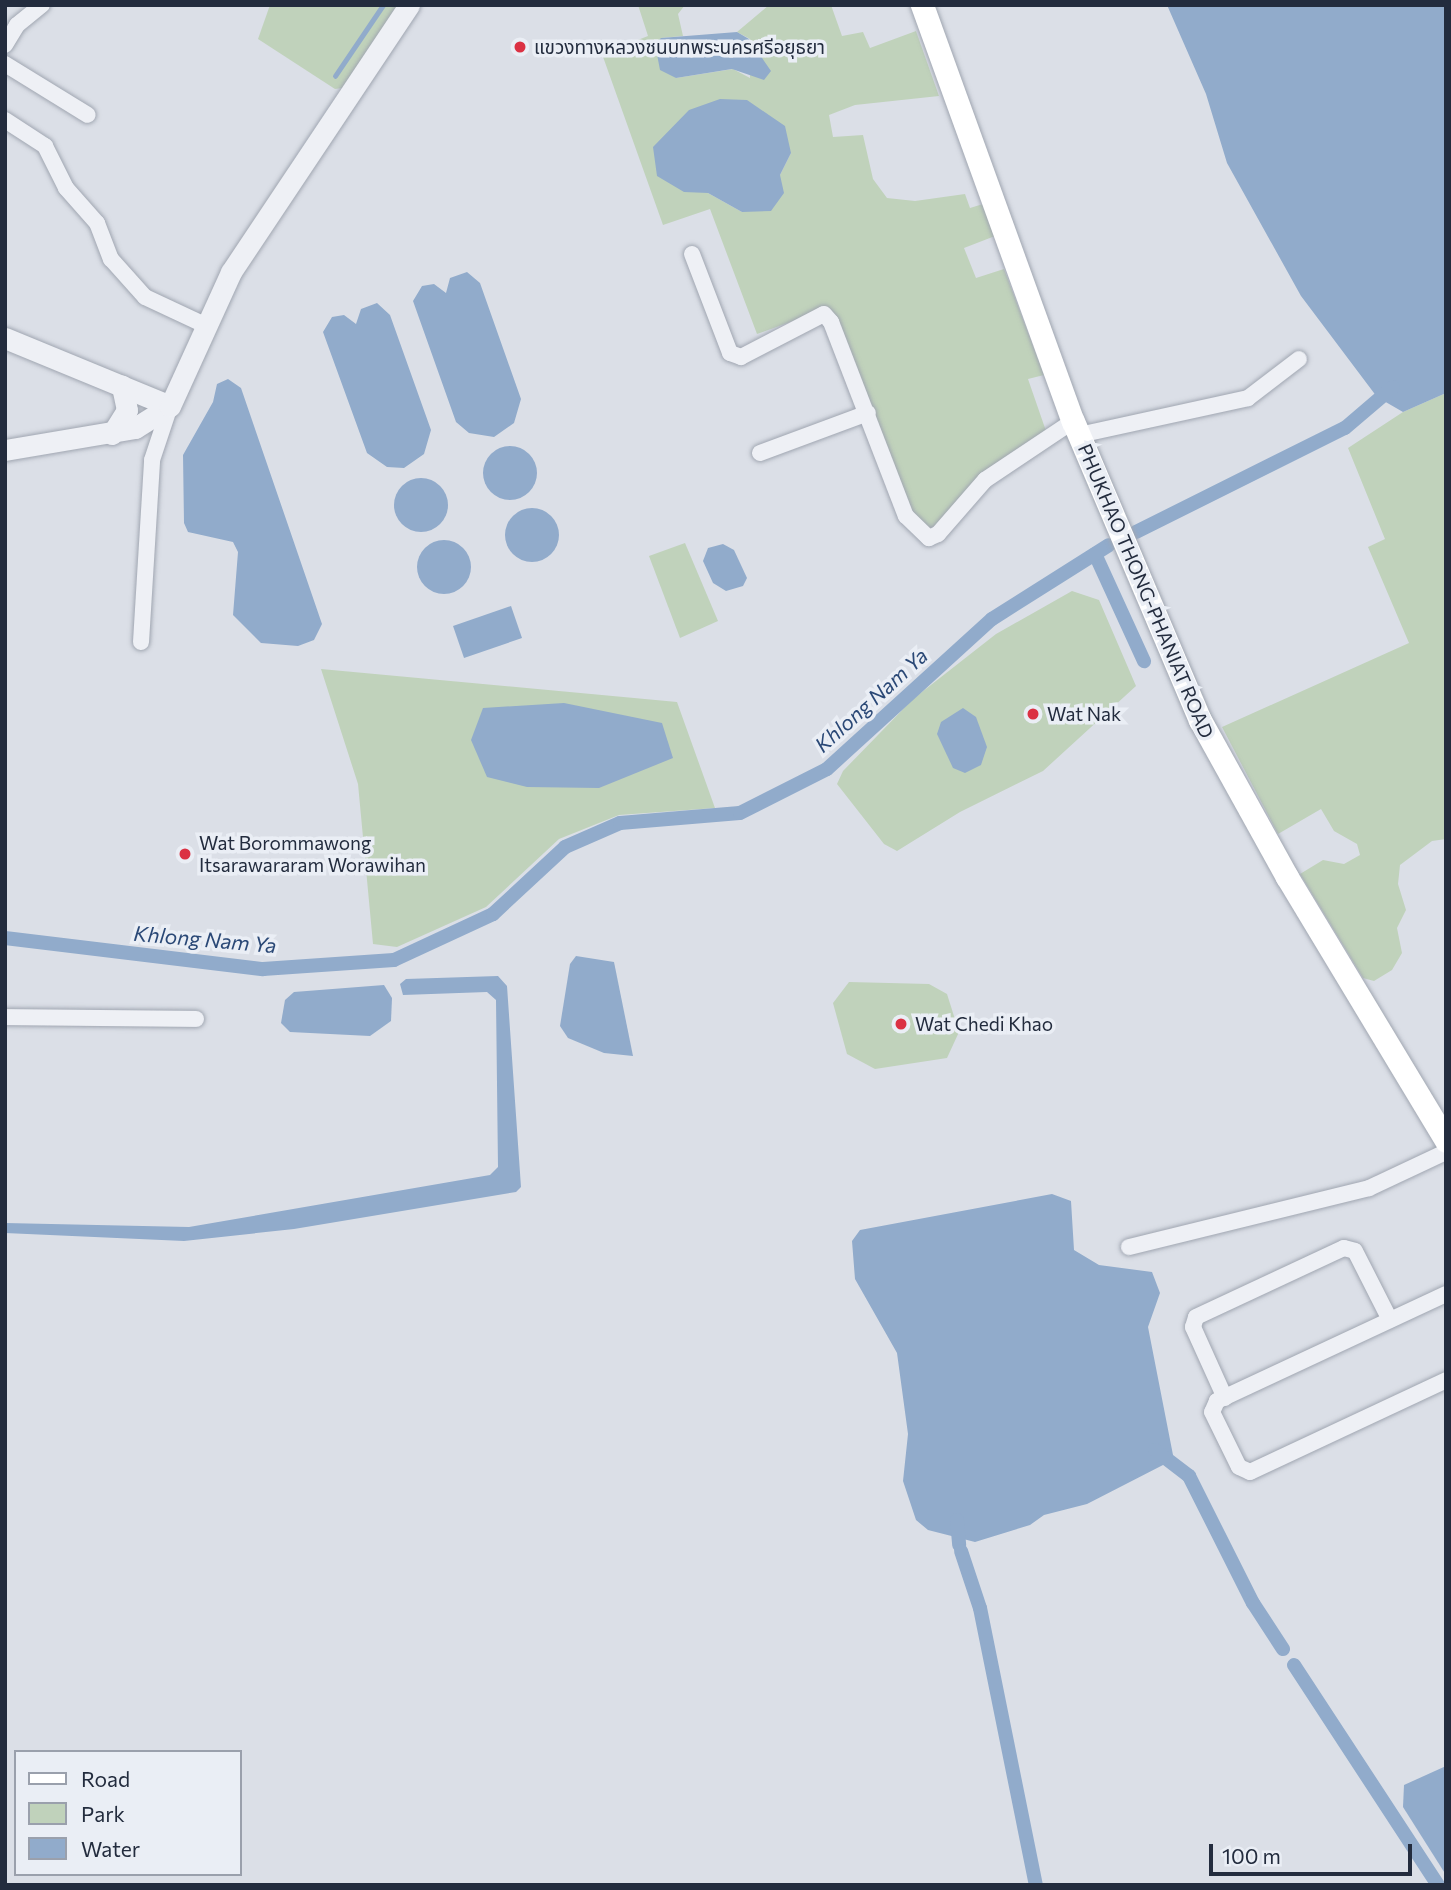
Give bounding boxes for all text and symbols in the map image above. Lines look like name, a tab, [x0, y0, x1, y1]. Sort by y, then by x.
place label: แขวงทางหลวงชนบทพระนครศรีอยุธยา	[534, 36, 825, 58]
marker: แขวงทางหลวงชนบทพระนครศรีอยุธยา	[512, 39, 528, 55]
street label: PHUKHAO THONG-PHANIAT ROAD	[1073, 440, 1219, 742]
water label: Khlong Nam Ya	[809, 643, 933, 757]
place label: Wat Nak	[1047, 703, 1121, 725]
marker: Wat Nak	[1025, 706, 1041, 722]
place label: Wat Borommawong Itsarawararam Worawihan	[199, 832, 426, 876]
marker: Wat Borommawong Itsarawararam Worawihan	[177, 846, 193, 862]
water label: Khlong Nam Ya	[133, 920, 277, 958]
place label: Wat Chedi Khao	[915, 1013, 1053, 1035]
marker: Wat Chedi Khao	[893, 1016, 909, 1032]
legend	[14, 1750, 242, 1876]
text: Road	[81, 1766, 130, 1791]
text: Park	[81, 1801, 125, 1826]
scale bar	[1213, 1830, 1416, 1874]
text: Water	[81, 1836, 140, 1861]
text: 100 m	[1222, 1843, 1281, 1868]

